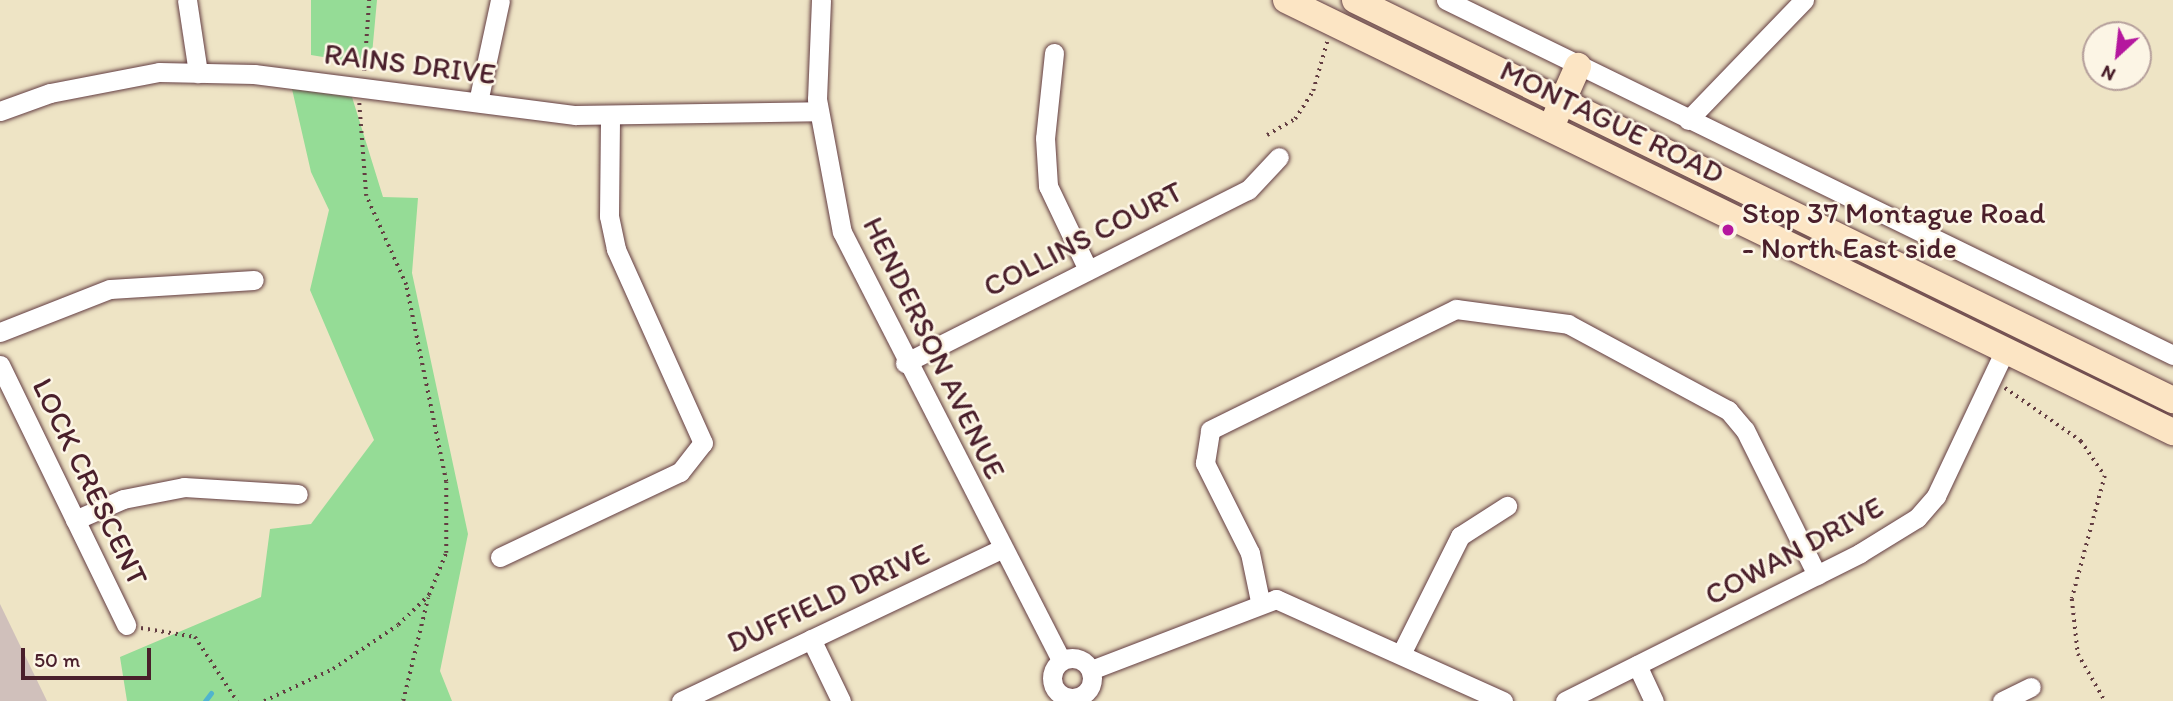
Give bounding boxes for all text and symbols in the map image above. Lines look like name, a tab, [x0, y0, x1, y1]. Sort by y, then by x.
north arrow	[2082, 21, 2152, 91]
street label: RAINS DRIVE	[322, 36, 498, 92]
street label: MONTAGUE ROAD	[1495, 52, 1729, 192]
text: N	[2097, 60, 2119, 87]
street label: COLLINS COURT	[977, 173, 1189, 305]
place label: Stop 37 Montague Road - North East side	[1742, 195, 2045, 265]
street label: HENDERSON AVENUE	[855, 211, 1013, 485]
marker: Stop 37 Montague Road - North East side	[1720, 222, 1736, 238]
street label: LOCK CRESCENT	[24, 372, 156, 592]
street label: COWAN DRIVE	[1699, 489, 1889, 613]
street label: DUFFIELD DRIVE	[721, 535, 935, 661]
scale bar	[24, 634, 154, 678]
text: 50 m	[34, 647, 80, 672]

